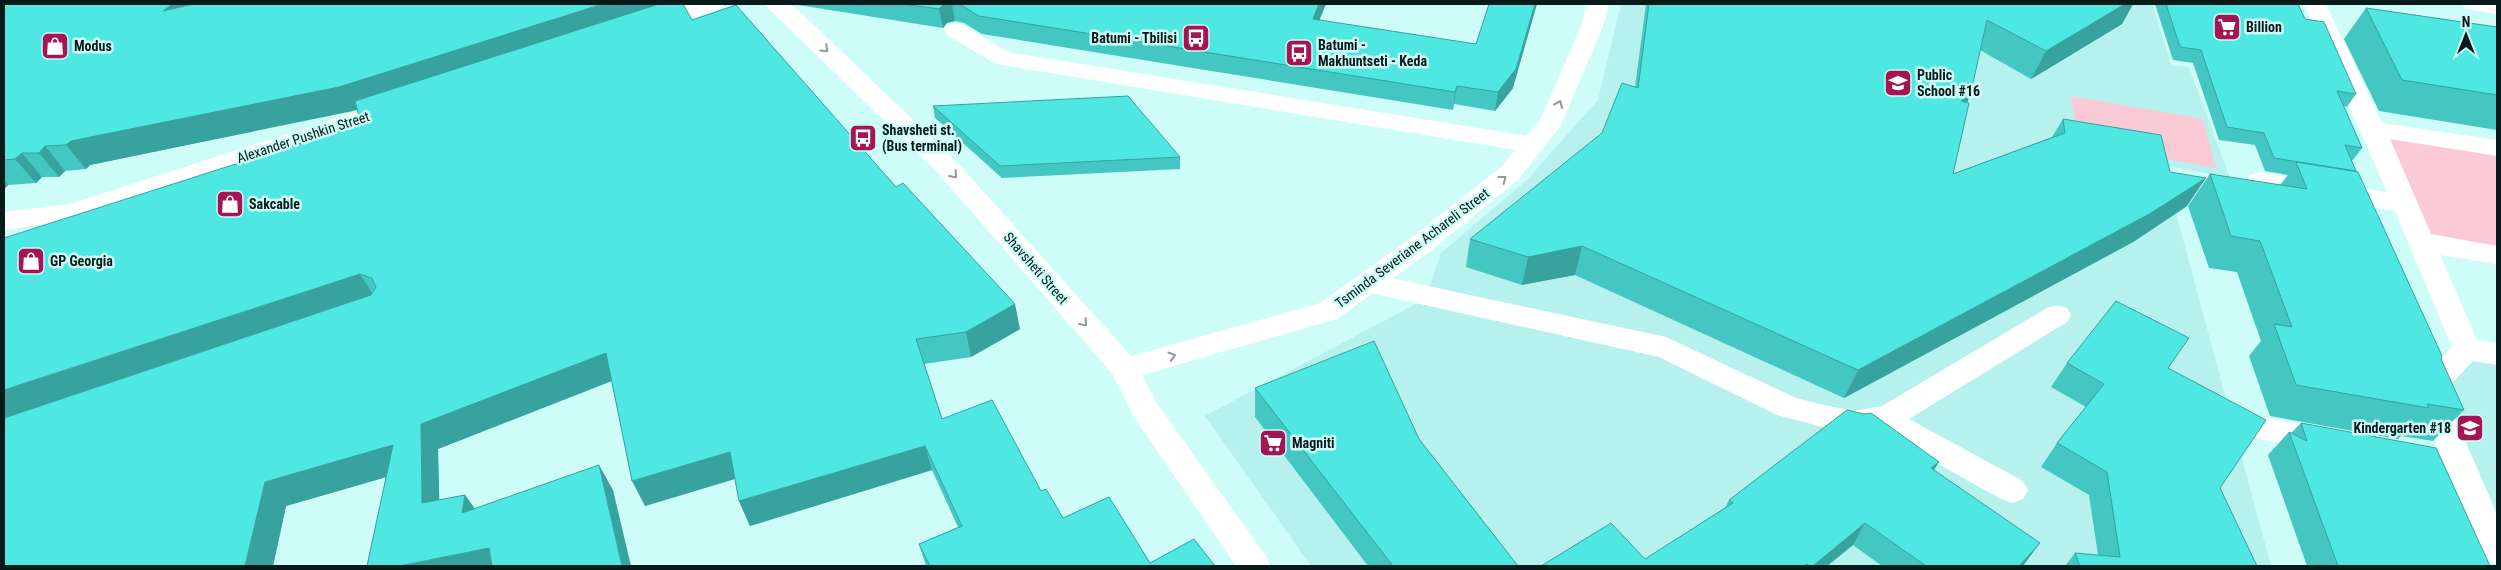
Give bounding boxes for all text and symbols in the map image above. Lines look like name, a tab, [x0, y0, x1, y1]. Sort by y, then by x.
north arrow	[2441, 10, 2491, 60]
supermarket icon: Billion	[2212, 12, 2242, 42]
text: N	[2462, 14, 2470, 30]
place label: Billion	[2246, 19, 2282, 35]
bus stop icon: Batumi - Tbilisi	[1181, 23, 1211, 53]
place label: Batumi - Tbilisi	[1091, 30, 1177, 46]
shop icon: Modus	[40, 31, 70, 61]
place label: Batumi - Makhuntseti - Keda	[1318, 37, 1427, 69]
place label: Modus	[74, 38, 112, 54]
bus stop icon: Batumi - Makhuntseti - Keda	[1284, 38, 1314, 68]
one-way arrow	[819, 43, 828, 52]
place label: Public School #16	[1917, 67, 1980, 99]
school or university icon: Public School #16	[1883, 68, 1913, 98]
one-way arrow	[1552, 100, 1563, 109]
street label: Alexander Pushkin Street	[235, 108, 371, 166]
place label: Shavsheti st. (Bus terminal)	[882, 122, 962, 155]
bus stop icon: Shavsheti st. (Bus terminal)	[848, 123, 878, 153]
one-way arrow	[948, 170, 957, 179]
one-way arrow	[1497, 176, 1506, 185]
street label: Tsminda Severiane Achareli Street	[1332, 185, 1492, 311]
shop icon: Sakcable	[215, 189, 245, 219]
place label: Sakcable	[249, 196, 300, 212]
street label: Shavsheti Street	[1001, 229, 1071, 307]
shop icon: GP Georgia	[16, 246, 46, 276]
place label: GP Georgia	[50, 253, 113, 269]
one-way arrow	[1079, 318, 1088, 327]
one-way arrow	[1167, 351, 1175, 361]
school or university icon: Kindergarten #18	[2455, 413, 2485, 443]
place label: Kindergarten #18	[2353, 420, 2451, 436]
supermarket icon: Magniti	[1258, 428, 1288, 458]
place label: Magniti	[1292, 435, 1335, 451]

